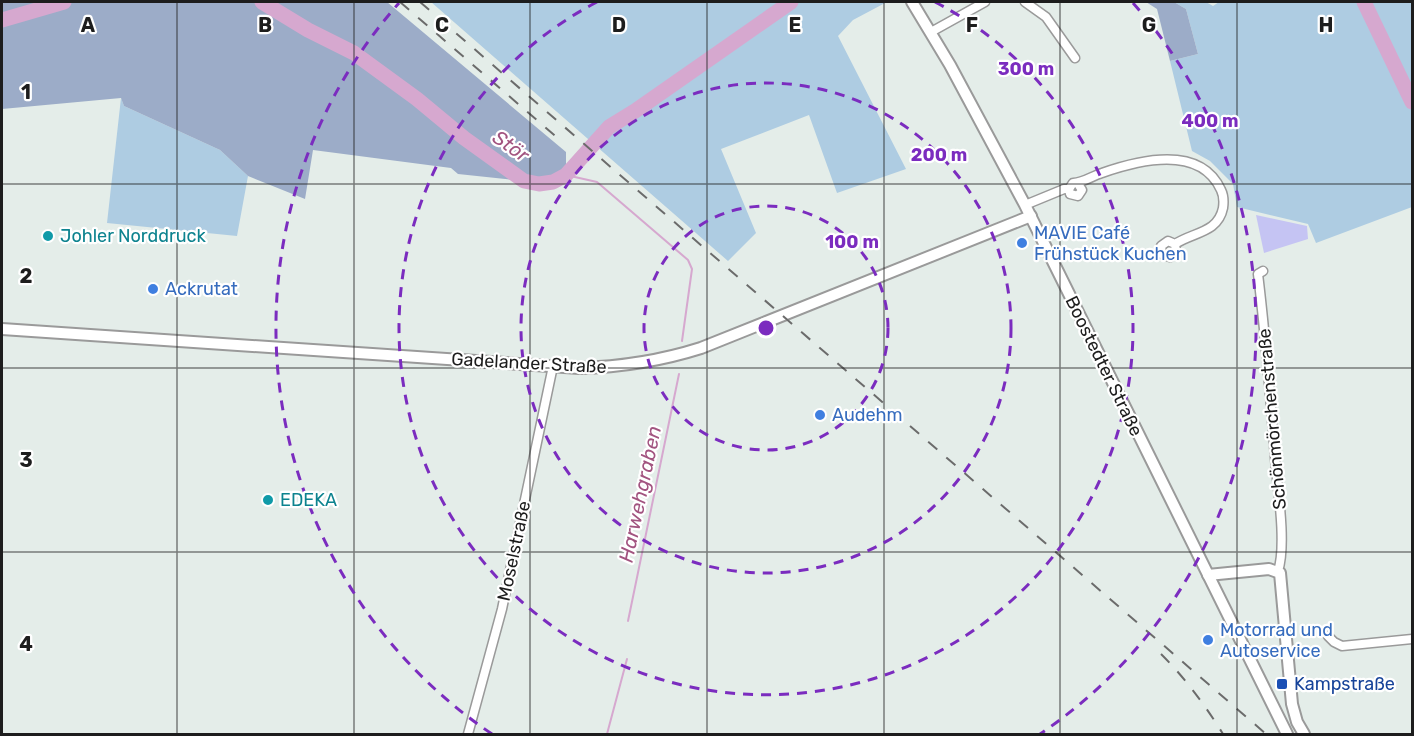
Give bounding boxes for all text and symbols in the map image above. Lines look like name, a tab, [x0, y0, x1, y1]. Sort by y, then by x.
text: A	[81, 13, 96, 37]
text: B	[258, 13, 272, 37]
text: C	[435, 13, 449, 37]
text: D	[612, 13, 626, 37]
text: E	[789, 13, 801, 37]
text: F	[966, 13, 978, 37]
text: G	[1142, 13, 1156, 37]
text: H	[1319, 13, 1333, 37]
text: 300 m	[998, 58, 1054, 80]
text: 1	[21, 80, 31, 104]
text: 400 m	[1181, 110, 1239, 132]
water label: Stör	[488, 125, 535, 168]
text: 200 m	[911, 144, 967, 166]
place label: MAVIE Café Frühstück Kuchen	[1034, 222, 1187, 265]
place label: Johler Norddruck	[60, 225, 207, 247]
marker: Johler Norddruck	[41, 229, 55, 243]
text: 100 m	[825, 231, 879, 253]
marker: MAVIE Café Frühstück Kuchen	[1015, 236, 1029, 250]
text: 2	[20, 264, 33, 288]
place label: Ackrutat	[165, 278, 238, 300]
marker: Ackrutat	[146, 282, 160, 296]
street label: Boostedter Straße	[1061, 292, 1147, 440]
centre of rings	[756, 318, 776, 338]
street label: Schönmörchenstraße	[1253, 328, 1291, 510]
street label: Gadelander Straße	[451, 348, 607, 378]
place label: Audehm	[832, 404, 903, 426]
marker: Audehm	[813, 408, 827, 422]
water label: Harwehgraben	[614, 423, 666, 565]
text: 3	[19, 448, 33, 472]
place label: EDEKA	[280, 489, 337, 511]
marker: EDEKA	[261, 493, 275, 507]
street label: Moselstraße	[493, 499, 535, 603]
place label: Motorrad und Autoservice	[1220, 619, 1333, 662]
text: 4	[19, 632, 33, 656]
marker: Motorrad und Autoservice	[1201, 633, 1215, 647]
place label: Kampstraße	[1294, 673, 1395, 695]
marker: Kampstraße	[1275, 677, 1289, 691]

